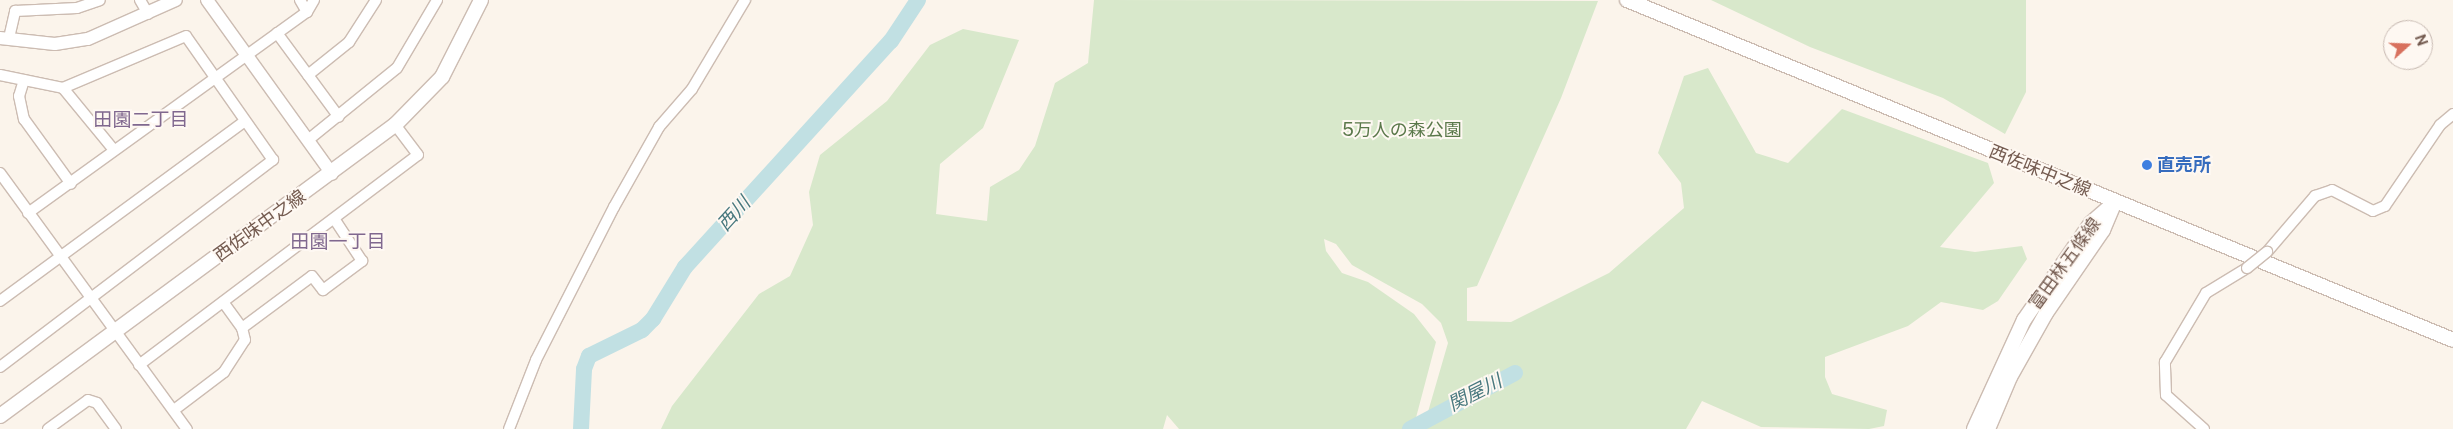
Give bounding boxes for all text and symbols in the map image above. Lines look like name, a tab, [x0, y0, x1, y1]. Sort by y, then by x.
north arrow	[2383, 20, 2433, 70]
text: N	[2412, 32, 2431, 48]
district label: 田園二丁目	[94, 109, 188, 131]
park label: 5万人の森公園	[1342, 119, 1462, 141]
street label: 西佐味中之線	[1986, 141, 2094, 201]
place label: 直売所	[2157, 154, 2211, 176]
marker: 直売所	[2141, 159, 2153, 171]
street label: 西佐味中之線	[210, 186, 310, 266]
water label: 西川	[713, 192, 755, 236]
street label: 富田林五條線	[2025, 214, 2105, 314]
district label: 田園一丁目	[291, 231, 385, 253]
water label: 関屋川	[1444, 370, 1506, 416]

